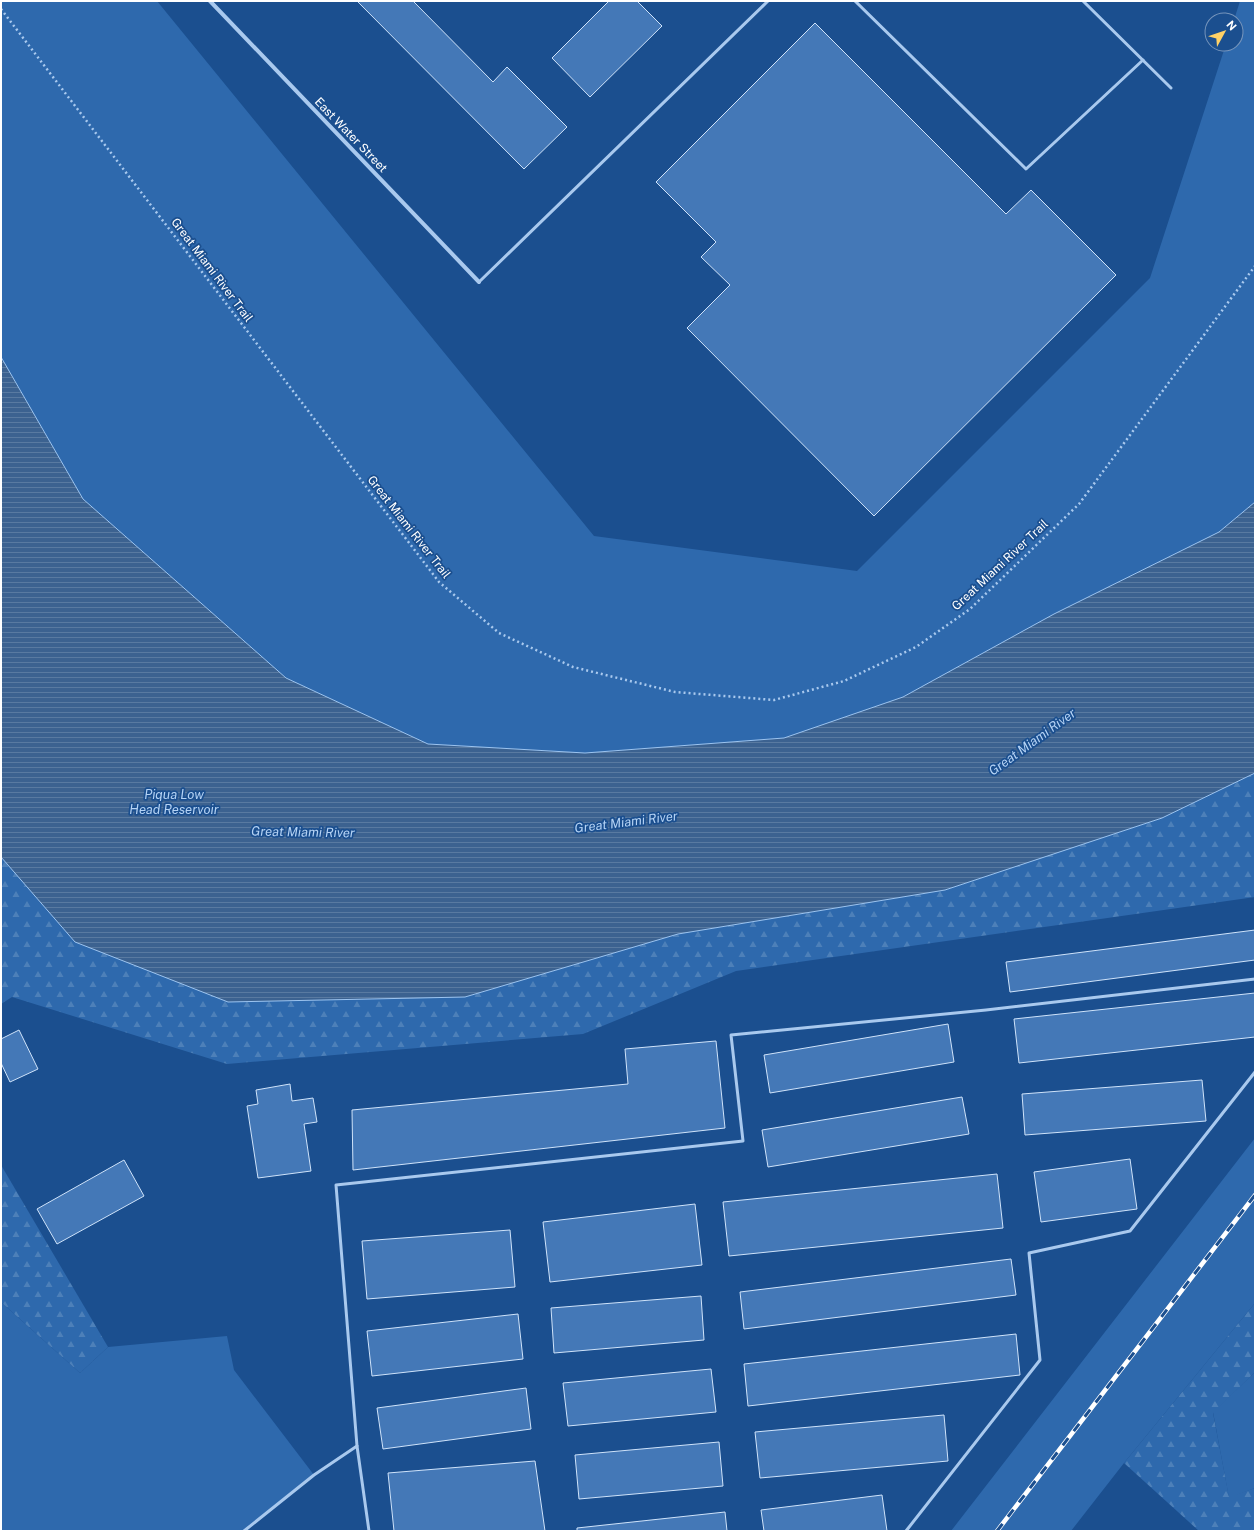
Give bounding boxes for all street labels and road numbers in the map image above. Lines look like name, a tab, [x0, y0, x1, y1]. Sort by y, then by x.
street label: East Water Street	[312, 95, 390, 176]
street label: Great Miami River Trail	[168, 215, 256, 325]
street label: Great Miami River Trail	[365, 473, 454, 581]
street label: Great Miami River Trail	[949, 517, 1051, 613]

